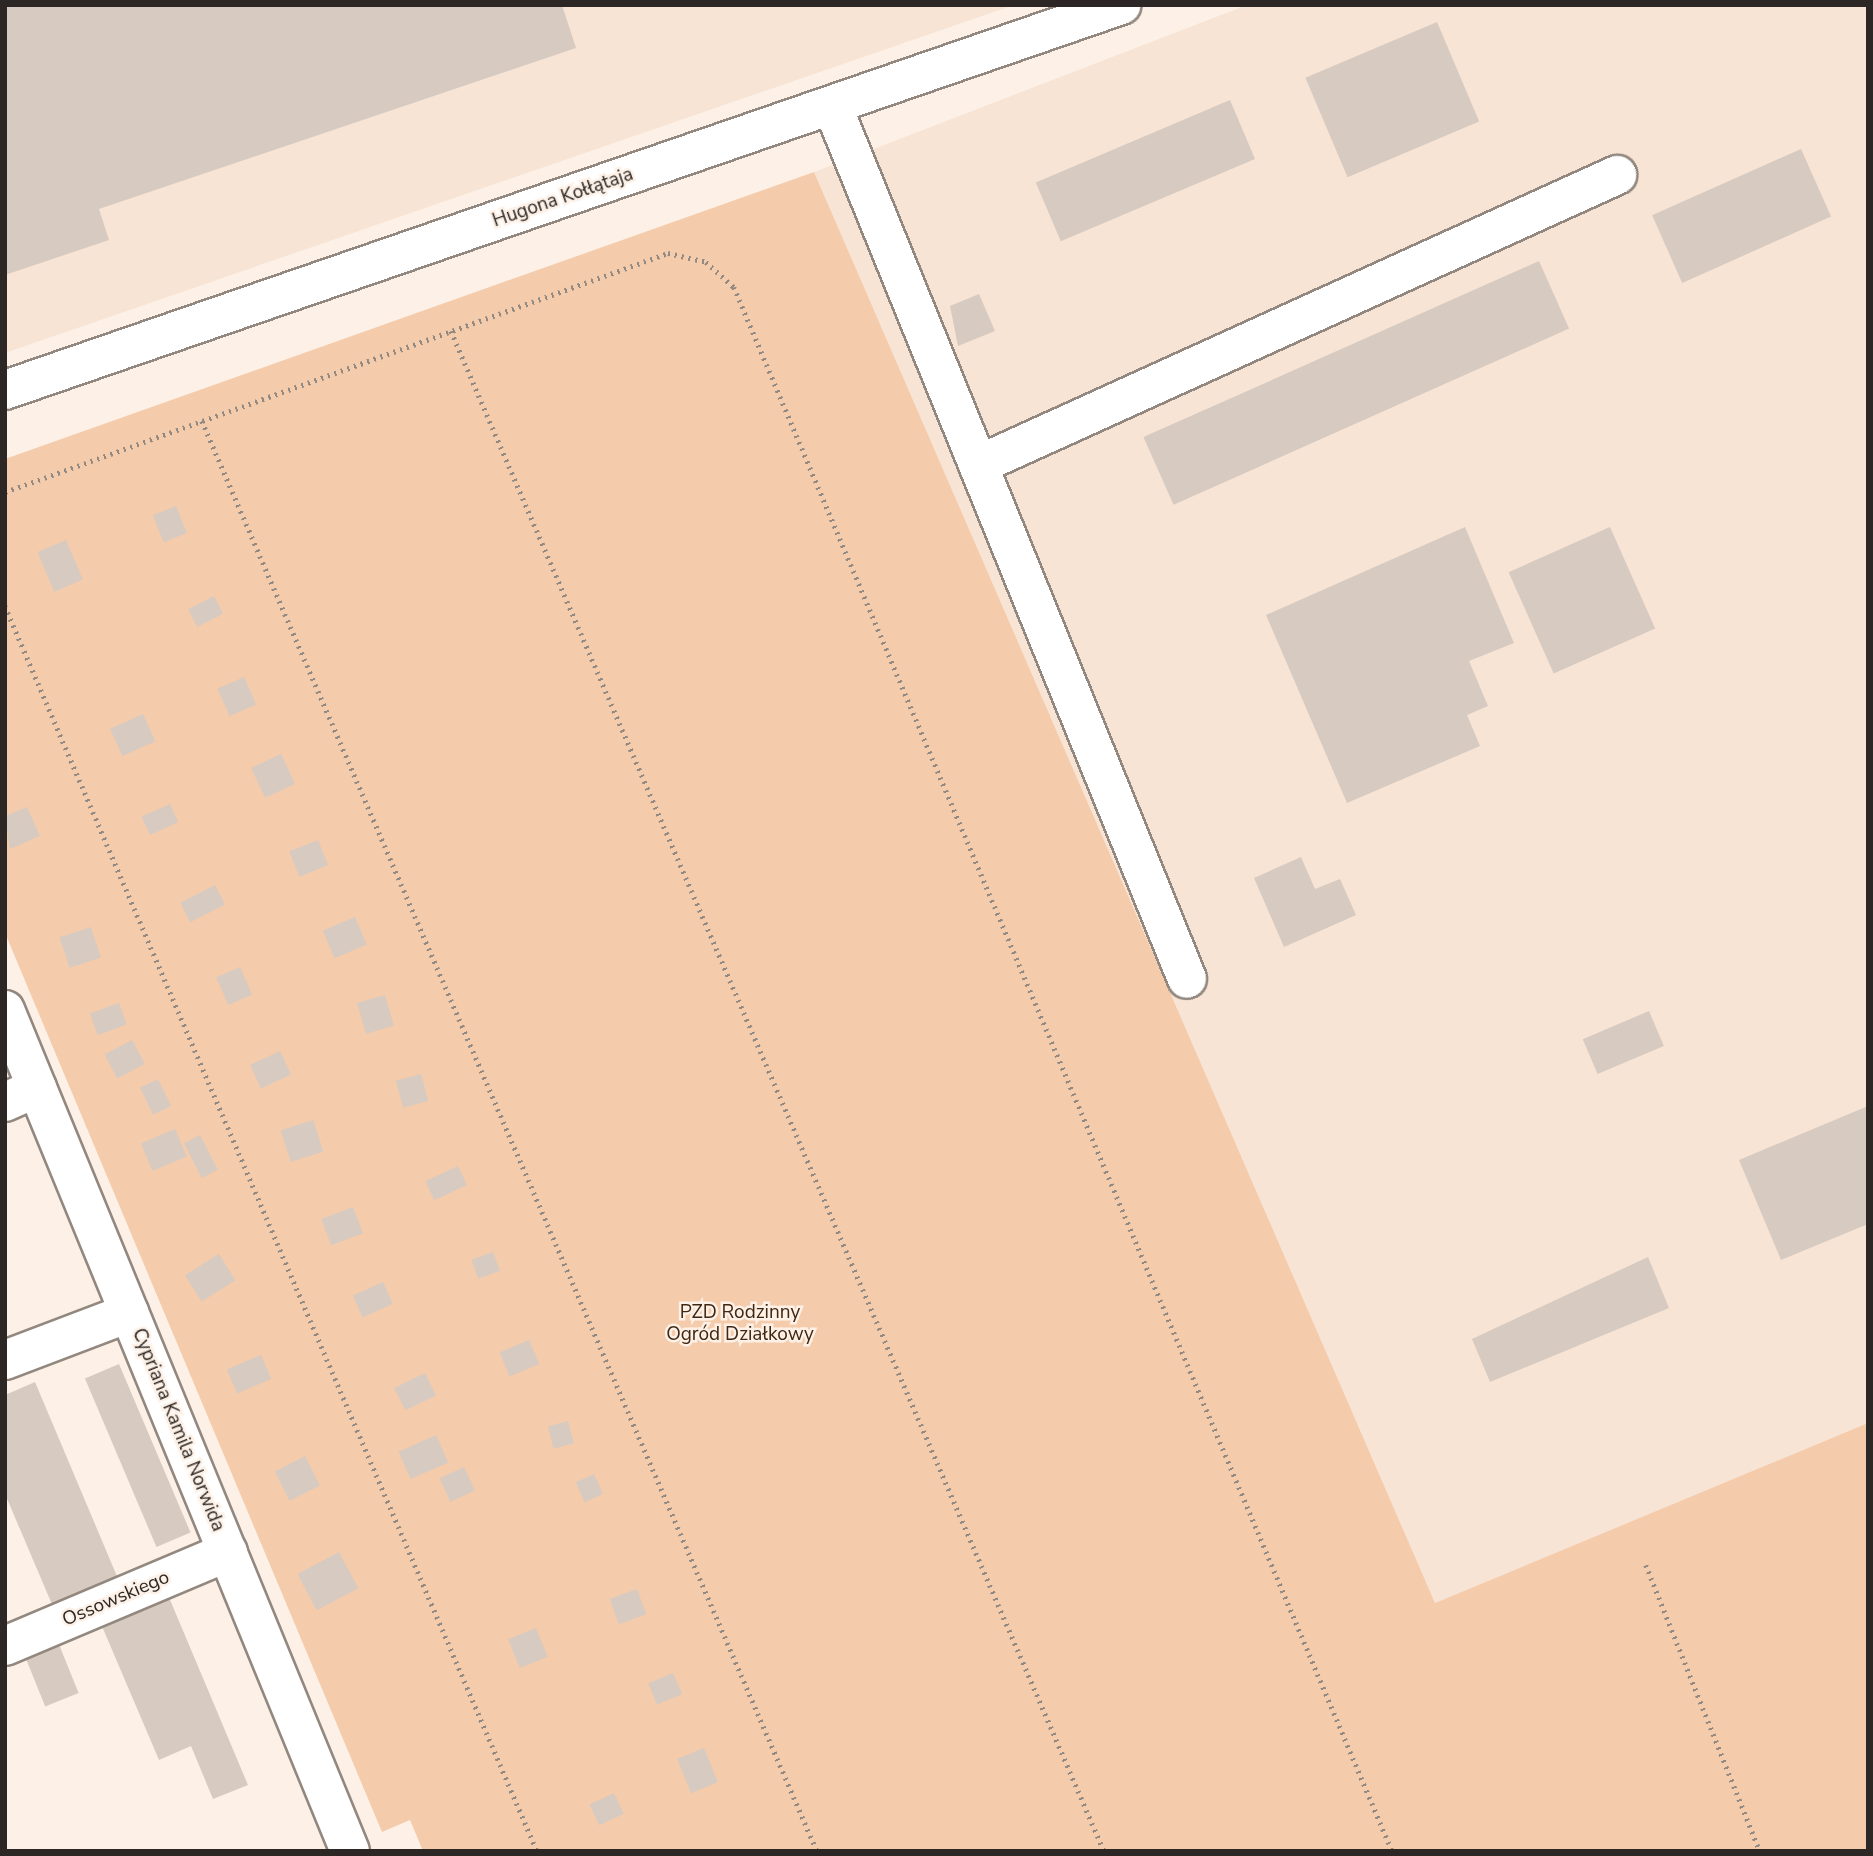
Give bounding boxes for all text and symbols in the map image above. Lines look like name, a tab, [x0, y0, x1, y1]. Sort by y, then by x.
street label: Hugona Kołłątaja	[490, 163, 636, 233]
park label: PZD Rodzinny Ogród Działkowy	[666, 1302, 814, 1346]
street label: Cypriana Kamila Norwida	[127, 1325, 229, 1535]
street label: Ossowskiego	[59, 1566, 173, 1632]

